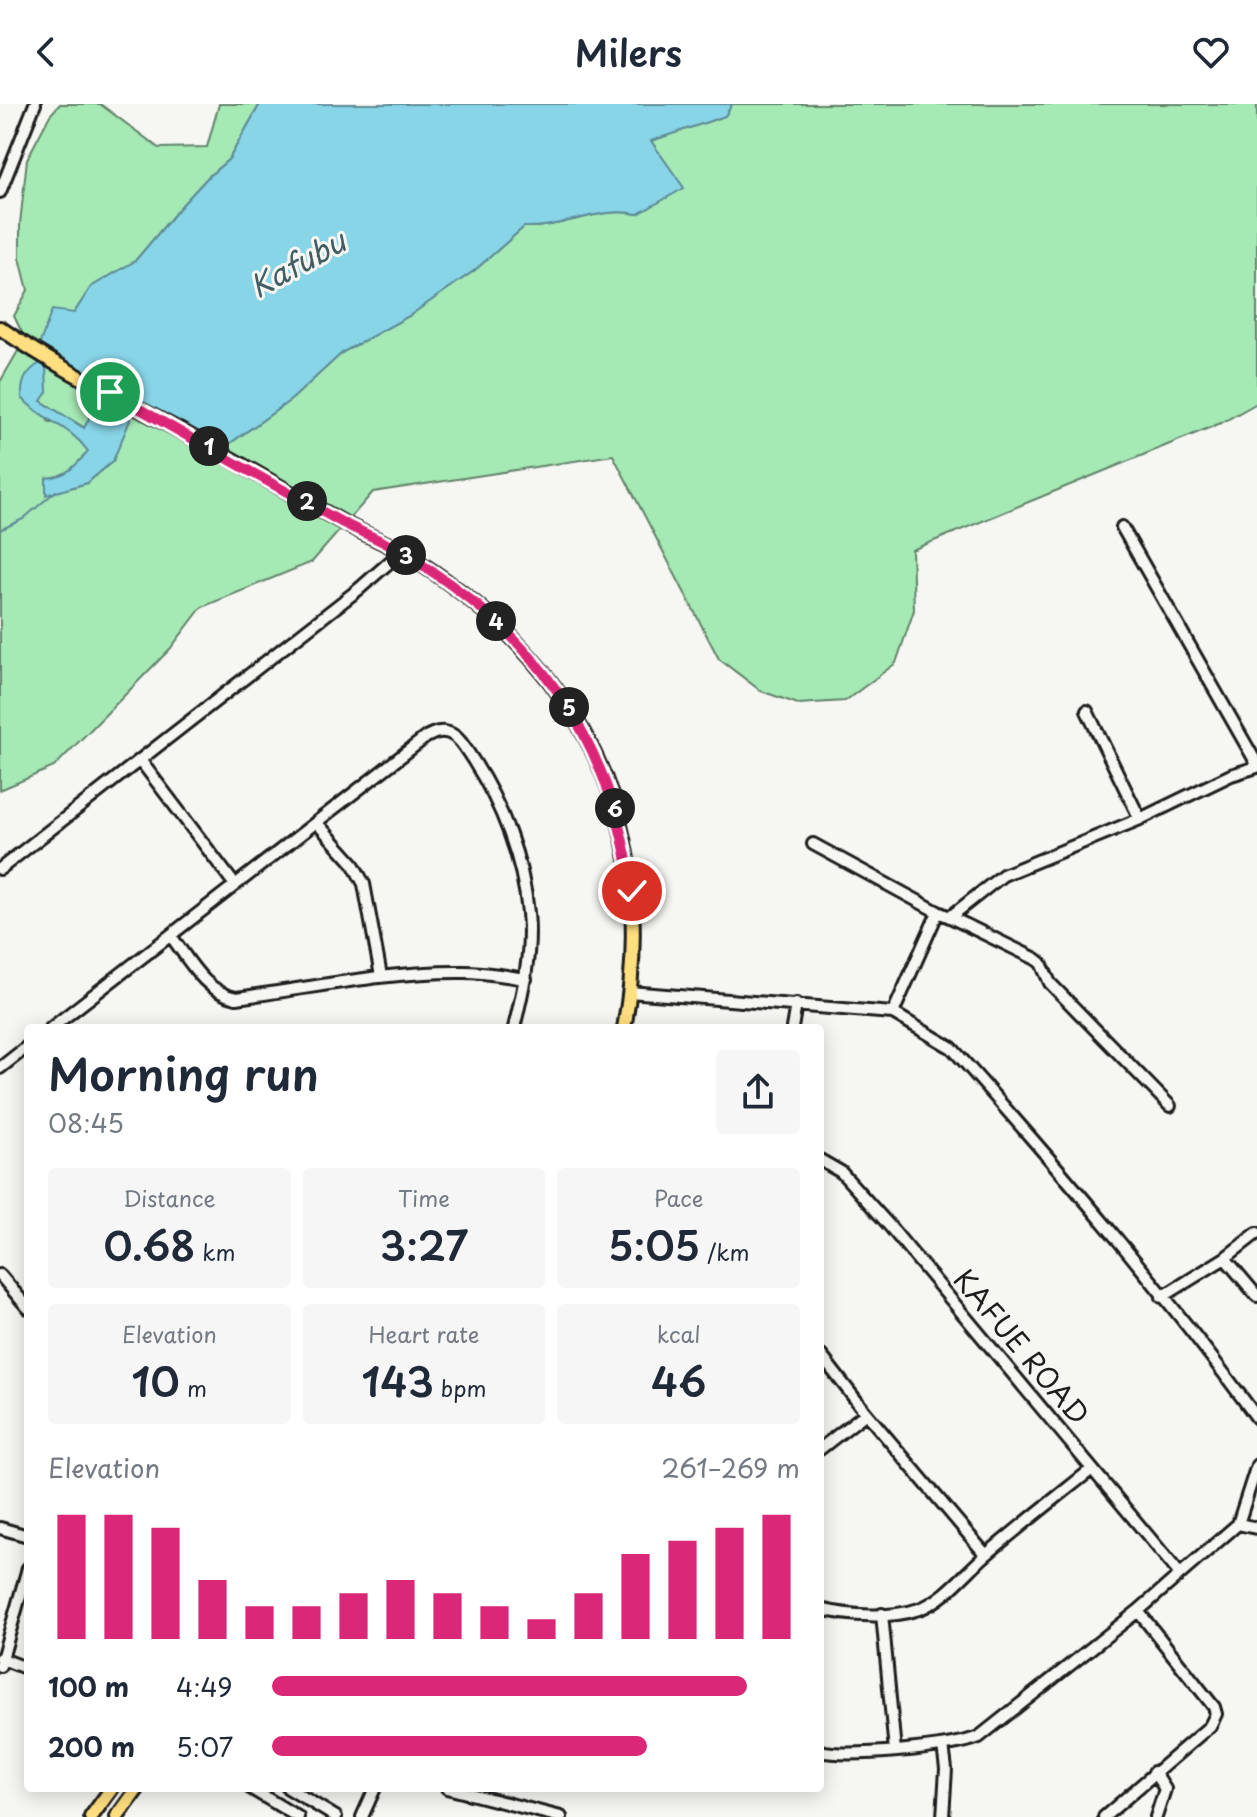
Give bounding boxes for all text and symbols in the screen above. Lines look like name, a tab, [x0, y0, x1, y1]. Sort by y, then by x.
text: Milers	[575, 25, 682, 79]
icon: back	[24, 30, 68, 74]
icon: heart	[1189, 30, 1233, 74]
water label: Kafubu	[240, 217, 355, 308]
pin	[76, 358, 144, 426]
icon: arrive	[88, 370, 132, 414]
pin: 1	[189, 426, 229, 466]
text: 1	[204, 429, 214, 462]
pin: 2	[287, 481, 327, 521]
text: 2	[299, 484, 315, 517]
pin: 3	[386, 535, 426, 575]
text: 3	[399, 538, 413, 571]
pin: 4	[476, 601, 516, 641]
text: 4	[489, 604, 503, 637]
pin: 5	[549, 687, 589, 727]
text: 5	[562, 690, 576, 723]
pin: 6	[595, 788, 635, 828]
text: 6	[607, 791, 623, 824]
pin	[598, 857, 666, 925]
icon: check	[610, 869, 654, 913]
text: Morning run	[48, 1040, 319, 1106]
button: share	[716, 1050, 800, 1134]
text: 08:45	[48, 1103, 124, 1142]
text: Distance	[123, 1181, 215, 1214]
text: Time	[398, 1181, 450, 1214]
text: Pace	[654, 1181, 703, 1214]
text: 0.68	[103, 1214, 195, 1275]
text: 3:27	[380, 1214, 468, 1275]
text: 5:05	[608, 1214, 700, 1275]
text: km	[195, 1235, 235, 1268]
text: /km	[700, 1235, 749, 1268]
street label: KAFUE ROAD	[944, 1259, 1100, 1433]
text: Elevation	[122, 1317, 217, 1350]
text: Heart rate	[368, 1317, 480, 1350]
text: kcal	[657, 1317, 701, 1350]
text: 10	[132, 1350, 180, 1411]
text: 143	[361, 1350, 434, 1411]
text: 46	[651, 1350, 706, 1411]
text: m	[180, 1371, 207, 1404]
text: bpm	[434, 1371, 487, 1404]
text: Elevation	[48, 1448, 160, 1487]
text: 261–269 m	[661, 1448, 800, 1487]
text: 100 m	[48, 1667, 129, 1706]
text: 4:49	[176, 1667, 233, 1706]
text: 200 m	[48, 1727, 135, 1766]
text: 5:07	[176, 1727, 233, 1766]

